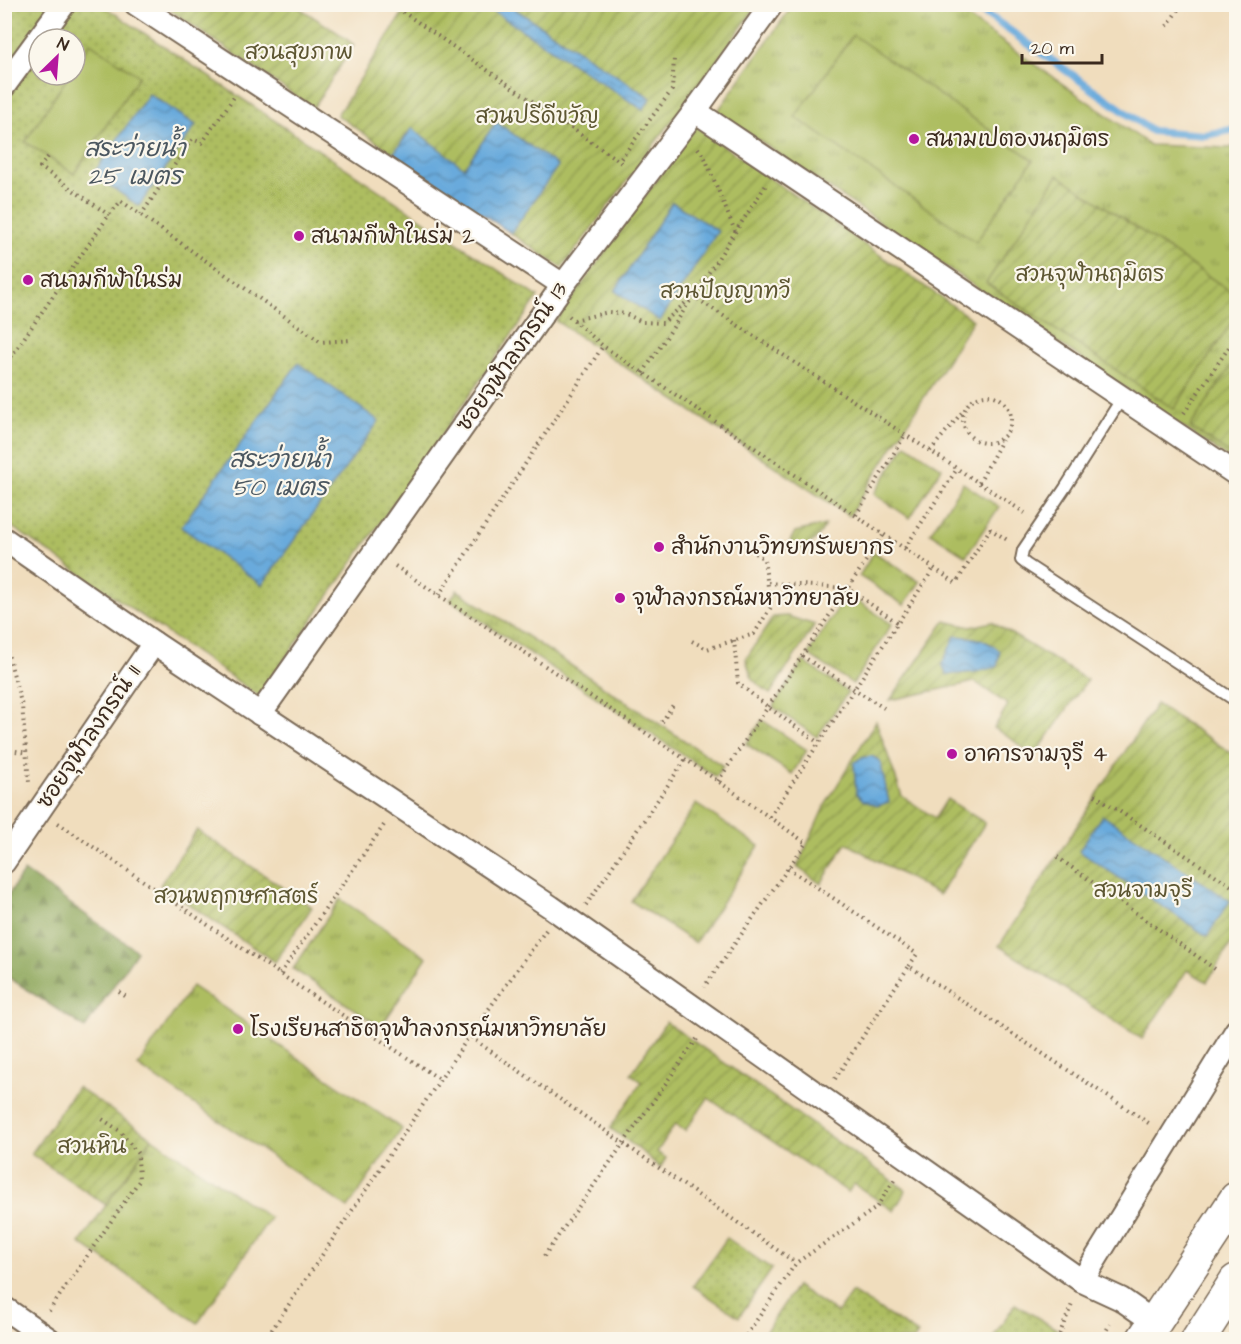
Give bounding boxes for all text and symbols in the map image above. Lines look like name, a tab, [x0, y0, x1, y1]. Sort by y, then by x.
north arrow	[27, 27, 87, 87]
scale bar	[1022, 27, 1102, 65]
text: N	[54, 32, 72, 56]
text: 20 m	[1031, 36, 1074, 61]
park label: สวนสุขภาพ	[245, 37, 353, 68]
park label: สวนปรีดีขวัญ	[475, 101, 599, 132]
place label: สนามเปตองนฤมิตร	[926, 124, 1110, 155]
water label: สระว่ายน้ำ 25 เมตร	[84, 126, 187, 194]
marker: สนามเปตองนฤมิตร	[907, 132, 921, 146]
place label: สนามกีฬาในร่ม 2	[311, 221, 475, 252]
marker: สนามกีฬาในร่ม 2	[292, 229, 306, 243]
park label: สวนจุฬานฤมิตร	[1015, 259, 1165, 290]
place label: สนามกีฬาในร่ม	[40, 265, 183, 296]
marker: สนามกีฬาในร่ม	[21, 273, 35, 287]
street label: ซอยจุฬาลงกรณ์ 13	[449, 276, 575, 438]
park label: สวนปัญญาทวี	[660, 276, 790, 307]
water label: สระว่ายน้ำ 50 เมตร	[229, 437, 332, 505]
place label: สำนักงานวิทยทรัพยากร	[671, 532, 895, 563]
marker: สำนักงานวิทยทรัพยากร	[652, 540, 666, 554]
place label: จุฬาลงกรณ์มหาวิทยาลัย	[632, 583, 860, 614]
marker: จุฬาลงกรณ์มหาวิทยาลัย	[613, 591, 627, 605]
street label: ซอยจุฬาลงกรณ์ 11	[29, 659, 149, 815]
place label: อาคารจามจุรี 4	[964, 739, 1107, 770]
marker: อาคารจามจุรี 4	[945, 747, 959, 761]
park label: สวนจามจุรี	[1093, 875, 1193, 906]
park label: สวนพฤกษศาสตร์	[154, 881, 318, 912]
place label: โรงเรียนสาธิตจุฬาลงกรณ์มหาวิทยาลัย	[250, 1014, 607, 1045]
marker: โรงเรียนสาธิตจุฬาลงกรณ์มหาวิทยาลัย	[231, 1022, 245, 1036]
park label: สวนหิน	[57, 1131, 127, 1162]

